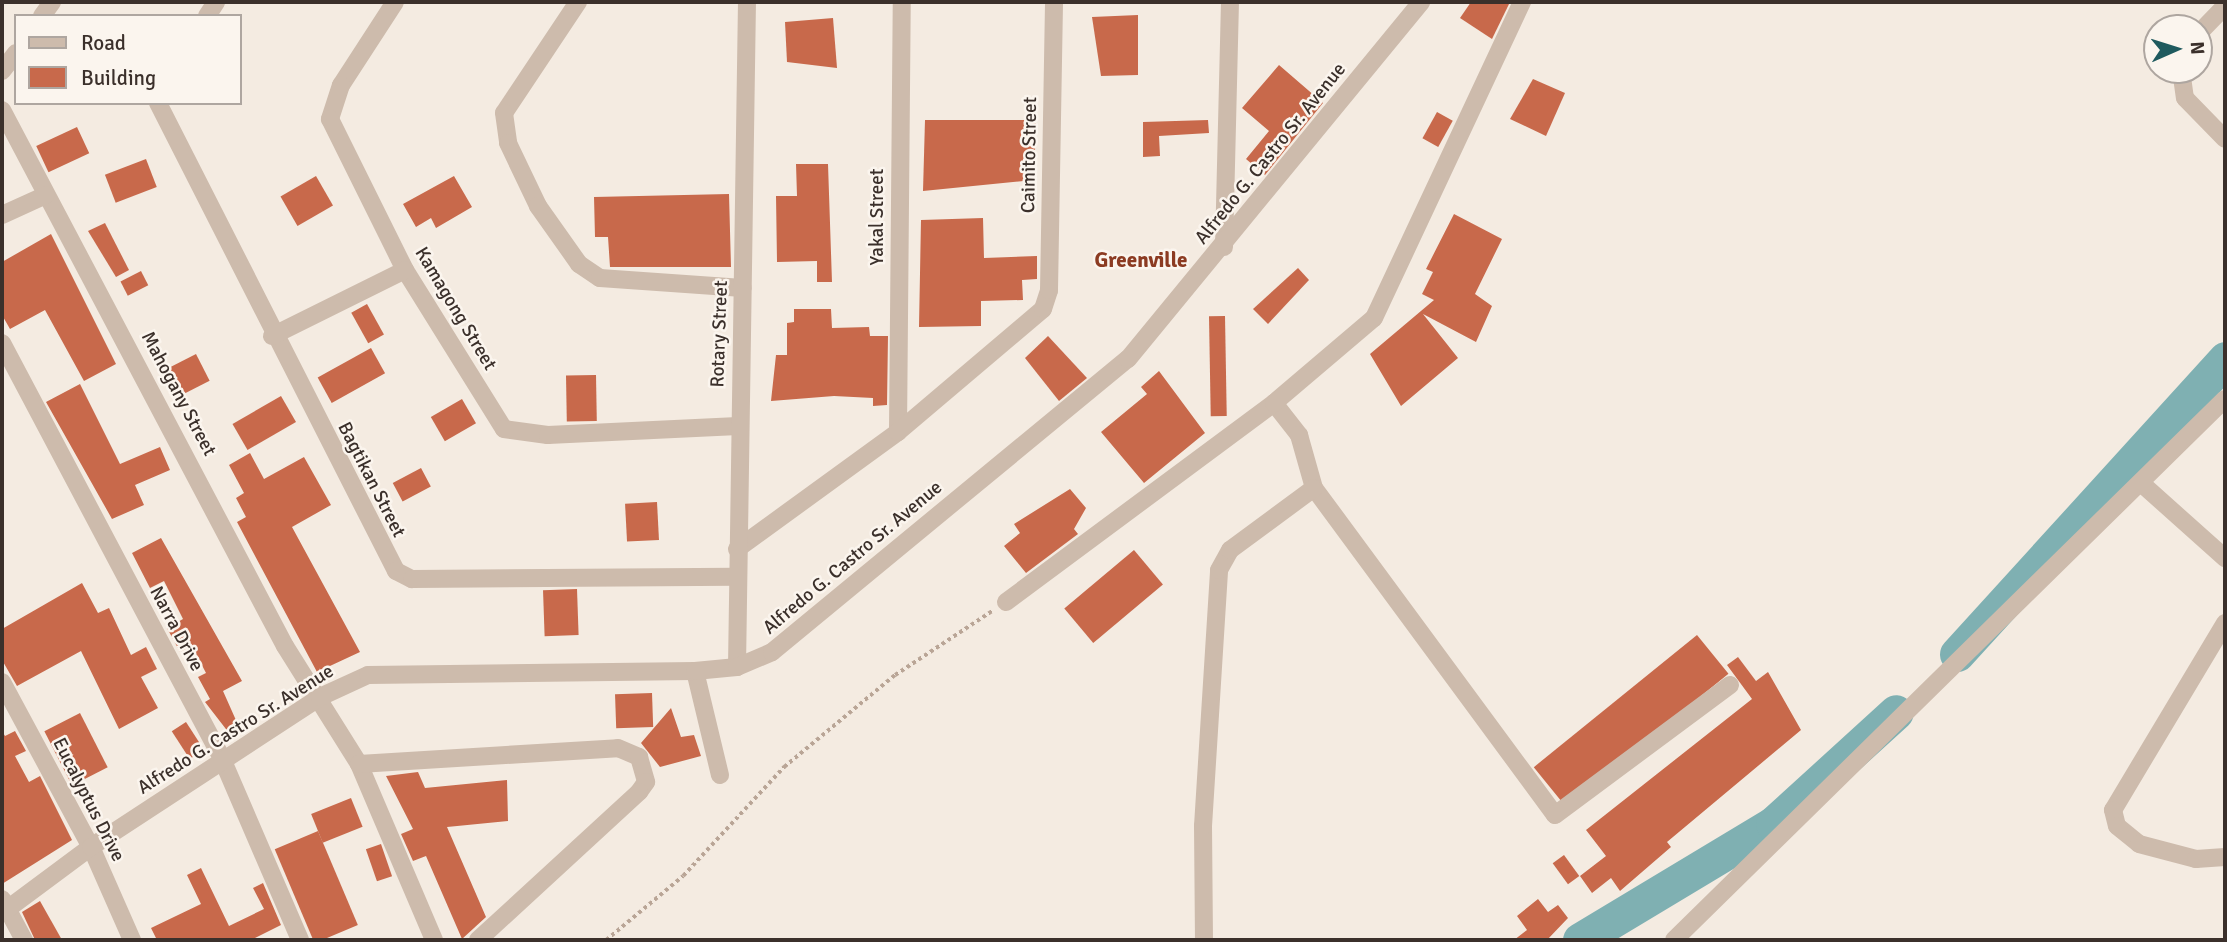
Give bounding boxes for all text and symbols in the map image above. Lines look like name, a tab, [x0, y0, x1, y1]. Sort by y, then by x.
legend	[14, 14, 242, 105]
north arrow	[2143, 14, 2213, 84]
text: Road	[81, 30, 126, 56]
text: N	[2185, 41, 2209, 55]
street label: Alfredo G. Castro Sr. Avenue	[1191, 59, 1351, 249]
text: Building	[81, 65, 156, 91]
street label: Caimito Street	[1018, 97, 1042, 213]
street label: Yakal Street	[867, 169, 889, 265]
street label: Kamagong Street	[409, 243, 501, 375]
district label: Greenville	[1095, 247, 1187, 273]
street label: Rotary Street	[707, 280, 733, 388]
street label: Mahogany Street	[136, 328, 220, 460]
street label: Bagtikan Street	[332, 419, 410, 541]
street label: Alfredo G. Castro Sr. Avenue	[759, 476, 947, 640]
street label: Narra Drive	[144, 583, 208, 675]
street label: Alfredo G. Castro Sr. Avenue	[134, 660, 338, 800]
street label: Eucalyptus Drive	[47, 734, 129, 866]

